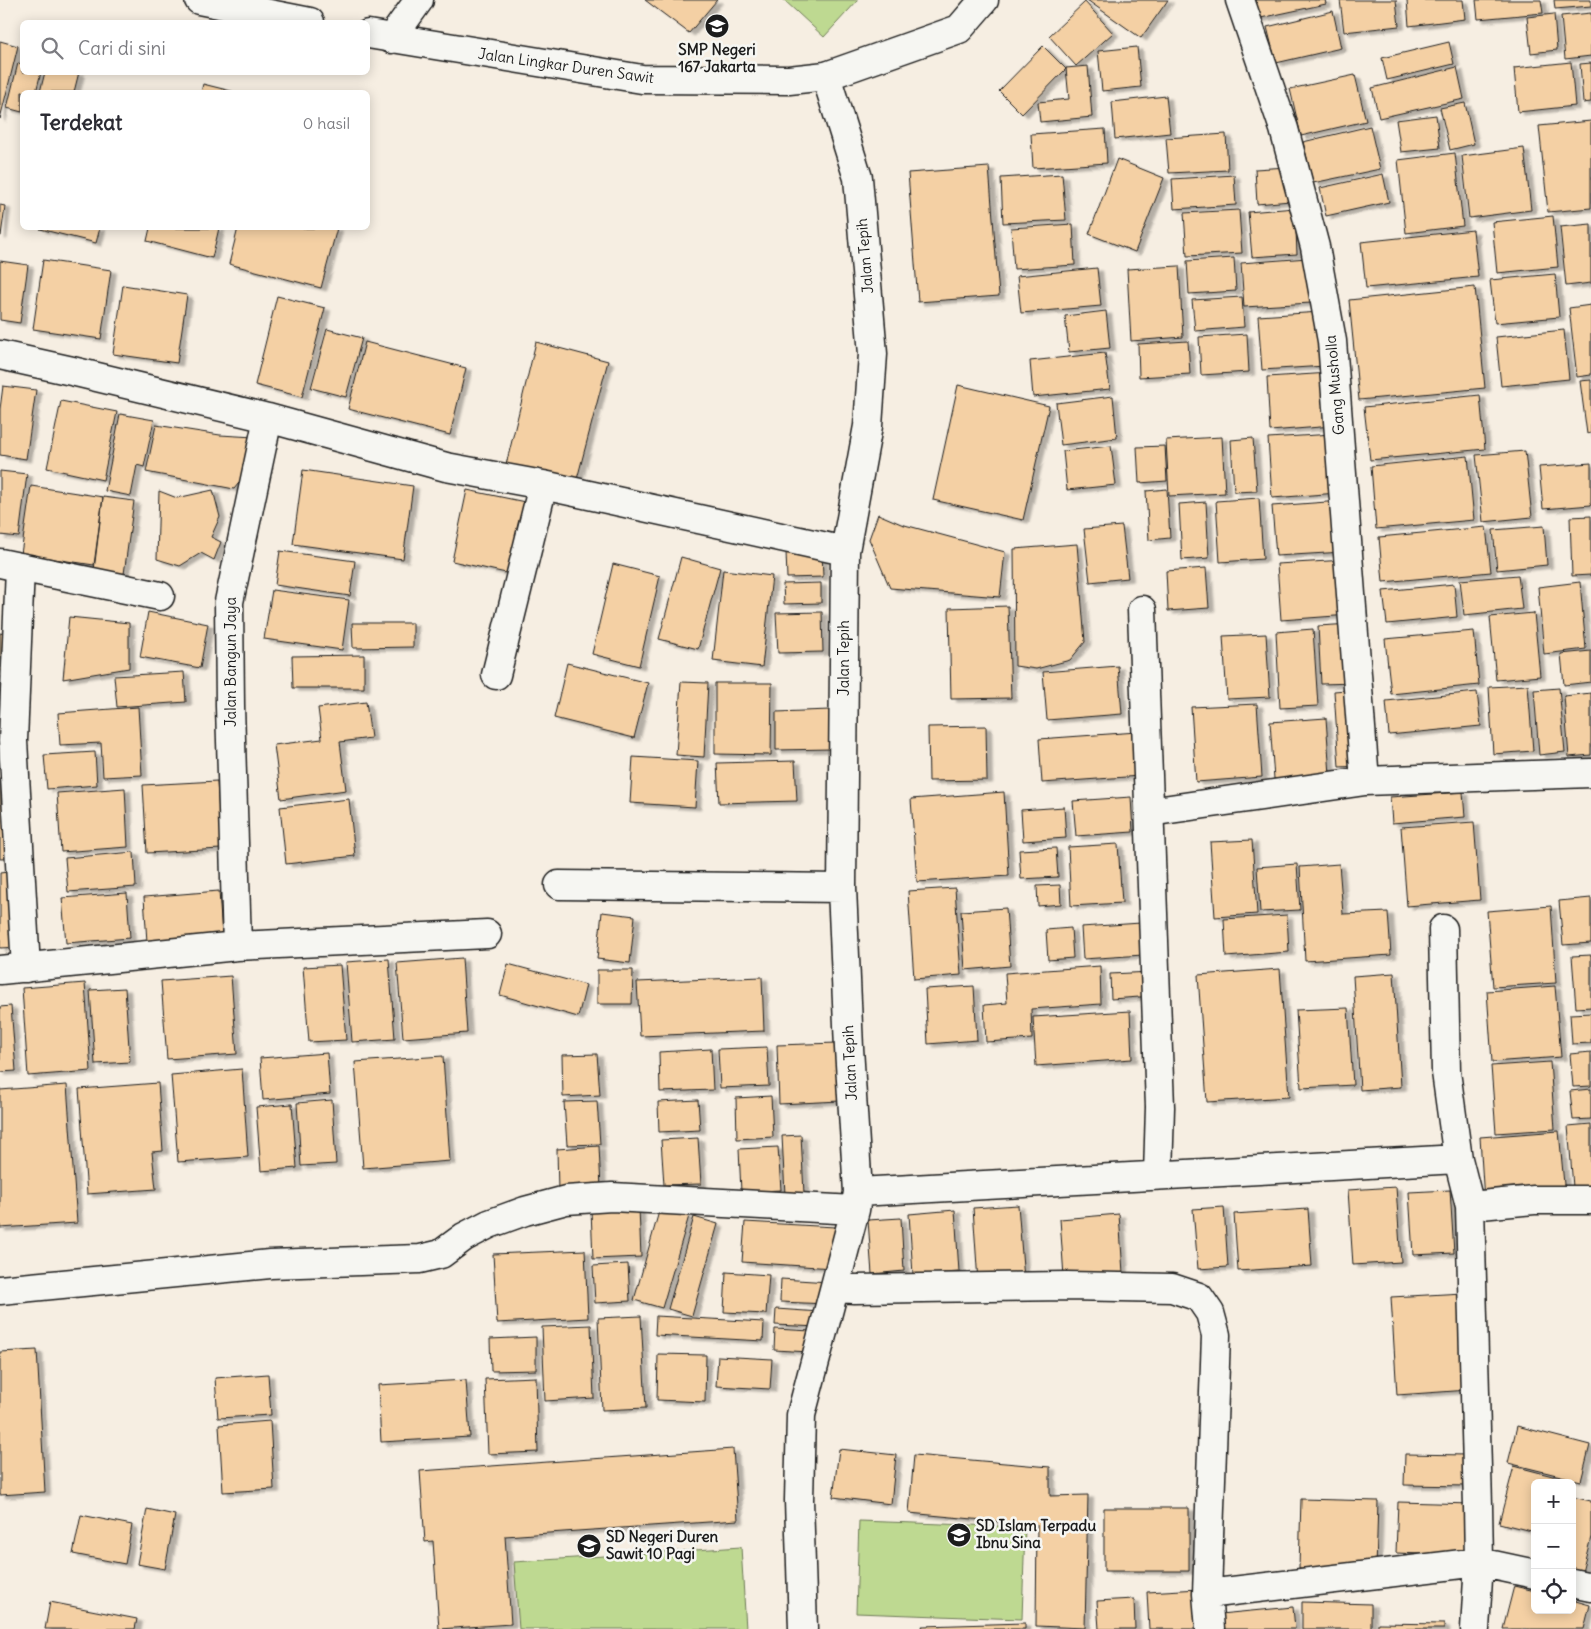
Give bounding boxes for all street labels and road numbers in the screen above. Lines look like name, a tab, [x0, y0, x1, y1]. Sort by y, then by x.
street label: Jalan Lingkar Duren Sawit	[477, 44, 655, 87]
street label: Jalan Tepih	[852, 217, 877, 295]
street label: Gang Musholla	[1321, 334, 1348, 436]
street label: Jalan Bangun Jaya	[221, 597, 240, 727]
street label: Jalan Tepih	[834, 620, 853, 696]
street label: Jalan Tepih	[838, 1024, 861, 1101]

